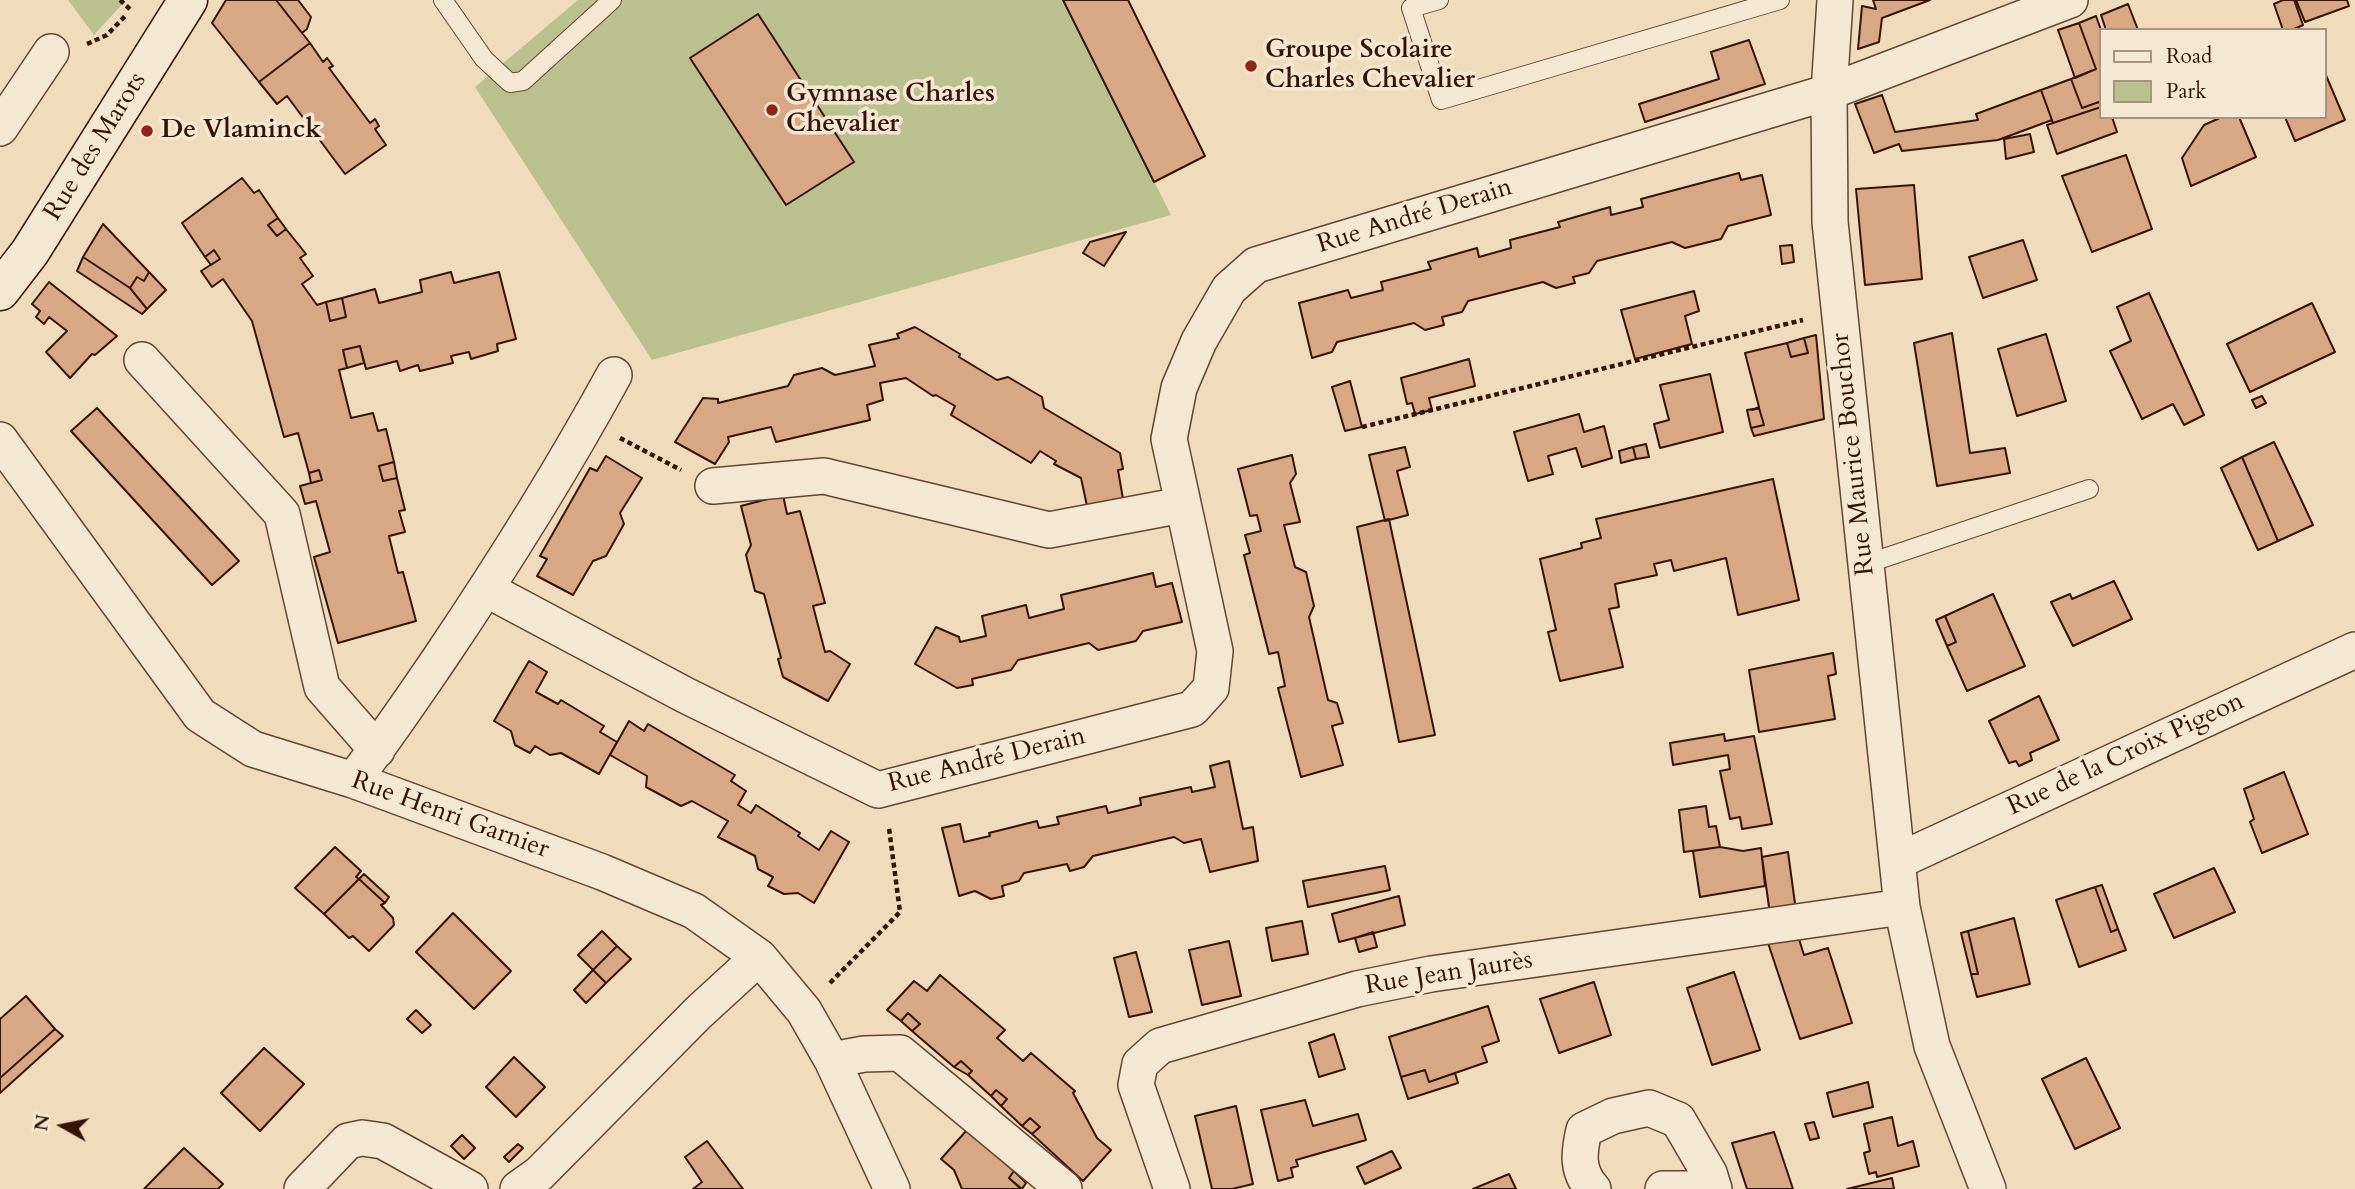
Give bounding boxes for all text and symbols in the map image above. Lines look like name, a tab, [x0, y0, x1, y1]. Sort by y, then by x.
legend	[2100, 28, 2327, 119]
place label: Groupe Scolaire Charles Chevalier	[1265, 35, 1475, 96]
text: Road	[2166, 42, 2212, 71]
marker: Groupe Scolaire Charles Chevalier	[1243, 58, 1259, 74]
street label: Rue des Marots	[38, 67, 154, 227]
text: Park	[2166, 77, 2206, 106]
place label: Gymnase Charles Chevalier	[786, 79, 995, 140]
marker: Gymnase Charles Chevalier	[764, 102, 780, 118]
place label: De Vlaminck	[161, 115, 322, 147]
marker: De Vlaminck	[139, 123, 155, 139]
street label: Rue André Derain	[1314, 173, 1516, 261]
street label: Rue Maurice Bouchor	[1826, 331, 1882, 577]
street label: Rue de la Croix Pigeon	[2003, 687, 2249, 823]
street label: Rue André Derain	[885, 721, 1089, 801]
street label: Rue Henri Garnier	[347, 766, 553, 866]
street label: Rue Jean Jaurès	[1363, 945, 1535, 1003]
north arrow	[28, 1091, 98, 1161]
text: N	[28, 1113, 56, 1133]

